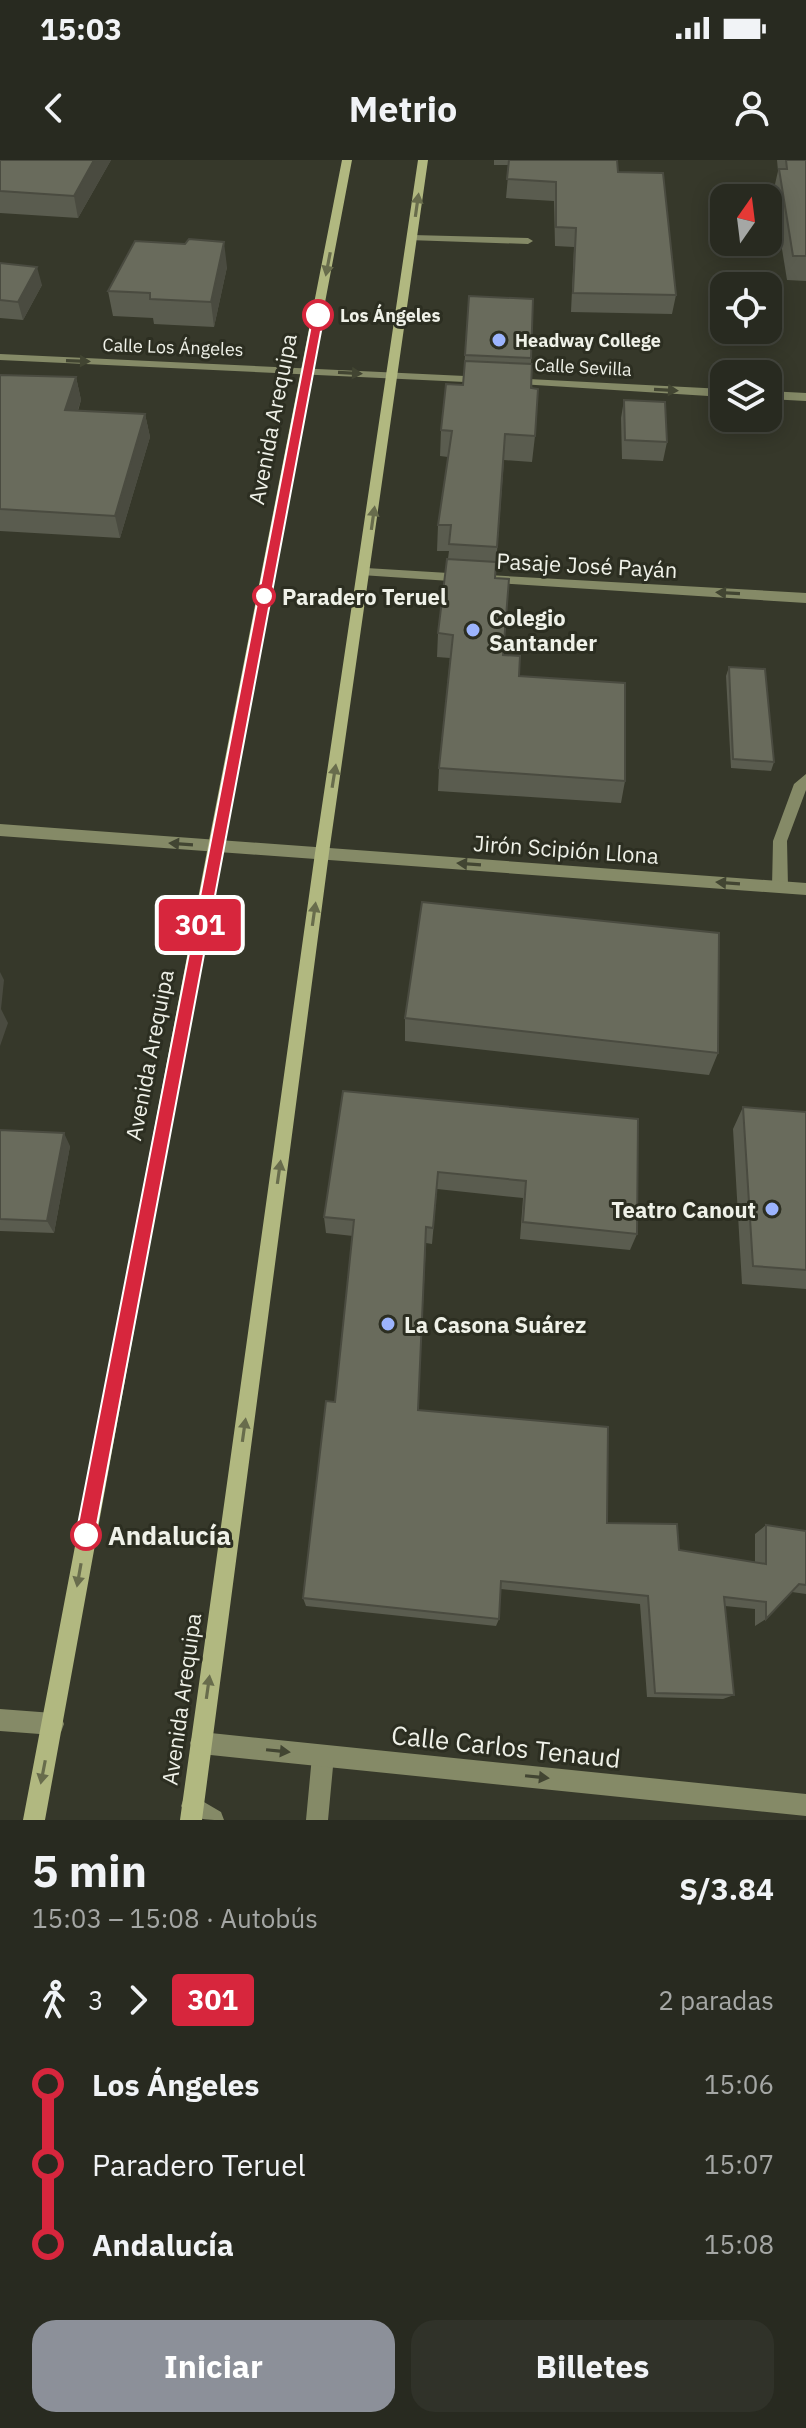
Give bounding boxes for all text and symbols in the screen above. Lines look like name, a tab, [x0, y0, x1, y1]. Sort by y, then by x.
text: 15:03	[40, 9, 122, 48]
text: Metrio	[349, 85, 457, 132]
icon: back	[32, 86, 76, 130]
icon: person	[730, 86, 774, 130]
north arrow	[710, 184, 782, 256]
map controls	[710, 184, 782, 432]
one-way arrow	[411, 193, 424, 218]
one-way arrow	[321, 252, 333, 277]
button: locate	[710, 272, 782, 344]
marker: Los Ángeles	[303, 300, 333, 330]
place label: Los Ángeles	[340, 303, 440, 327]
place label: Headway College	[515, 329, 661, 352]
street label: Avenida Arequipa	[241, 331, 303, 507]
marker: Headway College	[490, 331, 508, 349]
street label: Calle Los Ángeles	[102, 333, 244, 361]
street label: Calle Sevilla	[534, 353, 633, 381]
one-way arrow	[66, 354, 91, 367]
button: layers	[710, 360, 782, 432]
one-way arrow	[338, 367, 363, 380]
one-way arrow	[654, 383, 679, 396]
one-way arrow	[367, 506, 380, 531]
street label: Pasaje José Payán	[496, 546, 678, 584]
place label: Paradero Teruel	[282, 582, 447, 611]
marker: Paradero Teruel	[253, 585, 275, 607]
one-way arrow	[715, 587, 740, 600]
place label: Colegio Santander	[489, 603, 597, 657]
marker: Colegio Santander	[464, 621, 482, 639]
one-way arrow	[328, 763, 341, 788]
street label: Jirón Scipión Llona	[472, 828, 660, 870]
one-way arrow	[168, 837, 193, 850]
one-way arrow	[456, 857, 481, 870]
one-way arrow	[715, 876, 740, 889]
line badge: 301	[154, 899, 246, 951]
one-way arrow	[308, 901, 321, 926]
text: 301	[175, 906, 225, 943]
street label: Avenida Arequipa	[118, 967, 180, 1143]
one-way arrow	[273, 1159, 286, 1184]
place label: Teatro Canout	[611, 1195, 756, 1224]
marker: Teatro Canout	[763, 1200, 781, 1218]
place label: La Casona Suárez	[404, 1310, 586, 1339]
marker: La Casona Suárez	[379, 1315, 397, 1333]
one-way arrow	[237, 1417, 250, 1442]
place label: Andalucía	[108, 1518, 231, 1552]
marker: Andalucía	[71, 1520, 101, 1550]
one-way arrow	[72, 1563, 84, 1588]
street label: Avenida Arequipa	[155, 1611, 207, 1787]
one-way arrow	[202, 1674, 215, 1699]
street label: Calle Carlos Tenaud	[390, 1717, 622, 1775]
one-way arrow	[266, 1745, 291, 1758]
one-way arrow	[37, 1760, 49, 1785]
one-way arrow	[525, 1771, 550, 1784]
text: 5 min	[32, 1842, 147, 1899]
text: S/3.84	[679, 1869, 774, 1908]
text: 15:03 – 15:08 · Autobús	[32, 1901, 318, 1935]
icon: walk	[32, 1978, 76, 2022]
icon: forward	[116, 1978, 160, 2022]
text: 301	[188, 1981, 238, 2018]
text: 3	[88, 1983, 104, 2017]
text: 2 paradas	[658, 1983, 774, 2017]
text: Los Ángeles	[92, 2065, 259, 2104]
text: 15:06	[704, 2067, 774, 2101]
text: Paradero Teruel	[92, 2145, 306, 2184]
text: 15:07	[704, 2147, 774, 2181]
text: Andalucía	[92, 2225, 234, 2264]
text: 15:08	[704, 2227, 774, 2261]
button: Iniciar	[32, 2320, 395, 2412]
button: Billetes	[411, 2320, 774, 2412]

